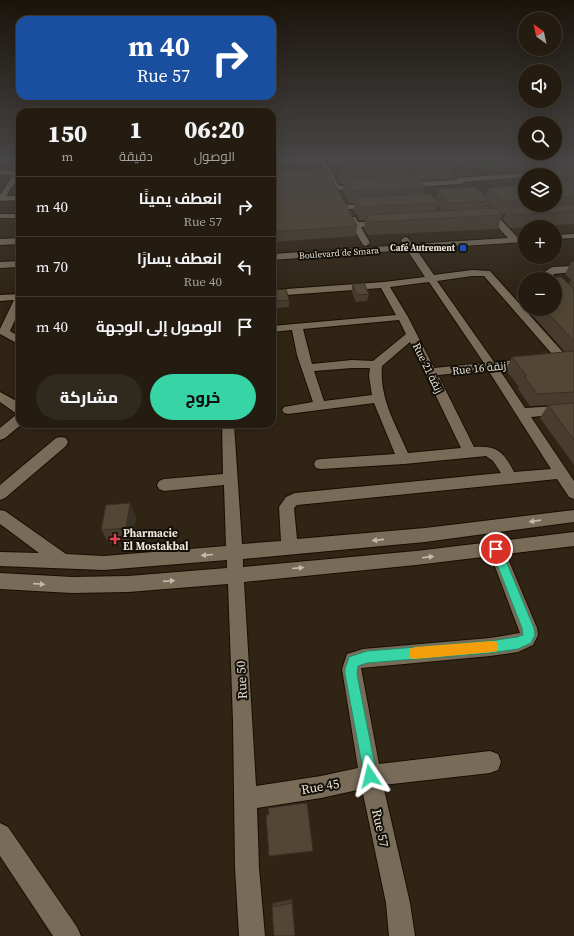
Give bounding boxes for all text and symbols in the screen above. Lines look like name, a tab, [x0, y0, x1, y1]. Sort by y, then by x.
north arrow	[518, 12, 562, 56]
map controls	[518, 12, 562, 316]
text: 40 m	[128, 27, 190, 65]
icon: right	[204, 32, 256, 84]
text: Rue 57	[137, 63, 190, 88]
button: sound	[518, 64, 562, 108]
text: 1	[129, 113, 142, 146]
text: 06:20	[184, 113, 244, 146]
button: search	[518, 116, 562, 160]
text: 150	[48, 117, 87, 150]
text: m	[62, 148, 73, 165]
text: دقيقة	[119, 148, 153, 165]
text: الوصول	[194, 148, 235, 165]
button: layers	[518, 168, 562, 212]
text: انعطف يمينًا	[139, 188, 222, 209]
text: 40 m	[36, 196, 68, 217]
icon: right	[234, 196, 256, 218]
text: Rue 57	[184, 213, 222, 230]
button: +	[518, 220, 562, 264]
place label: Café Autrement	[390, 242, 456, 254]
marker: Café Autrement	[458, 243, 468, 253]
street label: Boulevard de Smara	[299, 244, 380, 262]
text: انعطف يسارًا	[137, 248, 222, 269]
text: 70 m	[36, 256, 68, 277]
icon: left	[234, 256, 256, 278]
button: −	[518, 272, 562, 316]
text: Rue 40	[184, 273, 222, 290]
text: 40 m	[36, 316, 68, 337]
text: الوصول إلى الوجهة	[96, 316, 222, 337]
icon: arrive	[234, 316, 256, 338]
street label: Rue 21 زنقة	[409, 341, 446, 396]
street label: Rue 16 زنقة	[451, 358, 507, 379]
button: مشاركة	[36, 374, 142, 420]
button: خروج	[150, 374, 256, 420]
one-way arrow	[529, 518, 541, 524]
place label: Pharmacie El Mostakbal	[123, 526, 189, 554]
pin	[479, 532, 513, 566]
marker: Pharmacie El Mostakbal	[110, 534, 120, 544]
one-way arrow	[372, 536, 384, 543]
icon: arrive	[485, 538, 507, 560]
one-way arrow	[201, 552, 213, 559]
one-way arrow	[422, 553, 434, 560]
one-way arrow	[292, 565, 304, 572]
one-way arrow	[163, 577, 175, 584]
one-way arrow	[33, 580, 45, 587]
street label: Rue 50	[232, 660, 251, 700]
position arrow	[349, 755, 391, 797]
street label: Rue 45	[300, 775, 340, 798]
street label: Rue 57	[368, 808, 393, 849]

